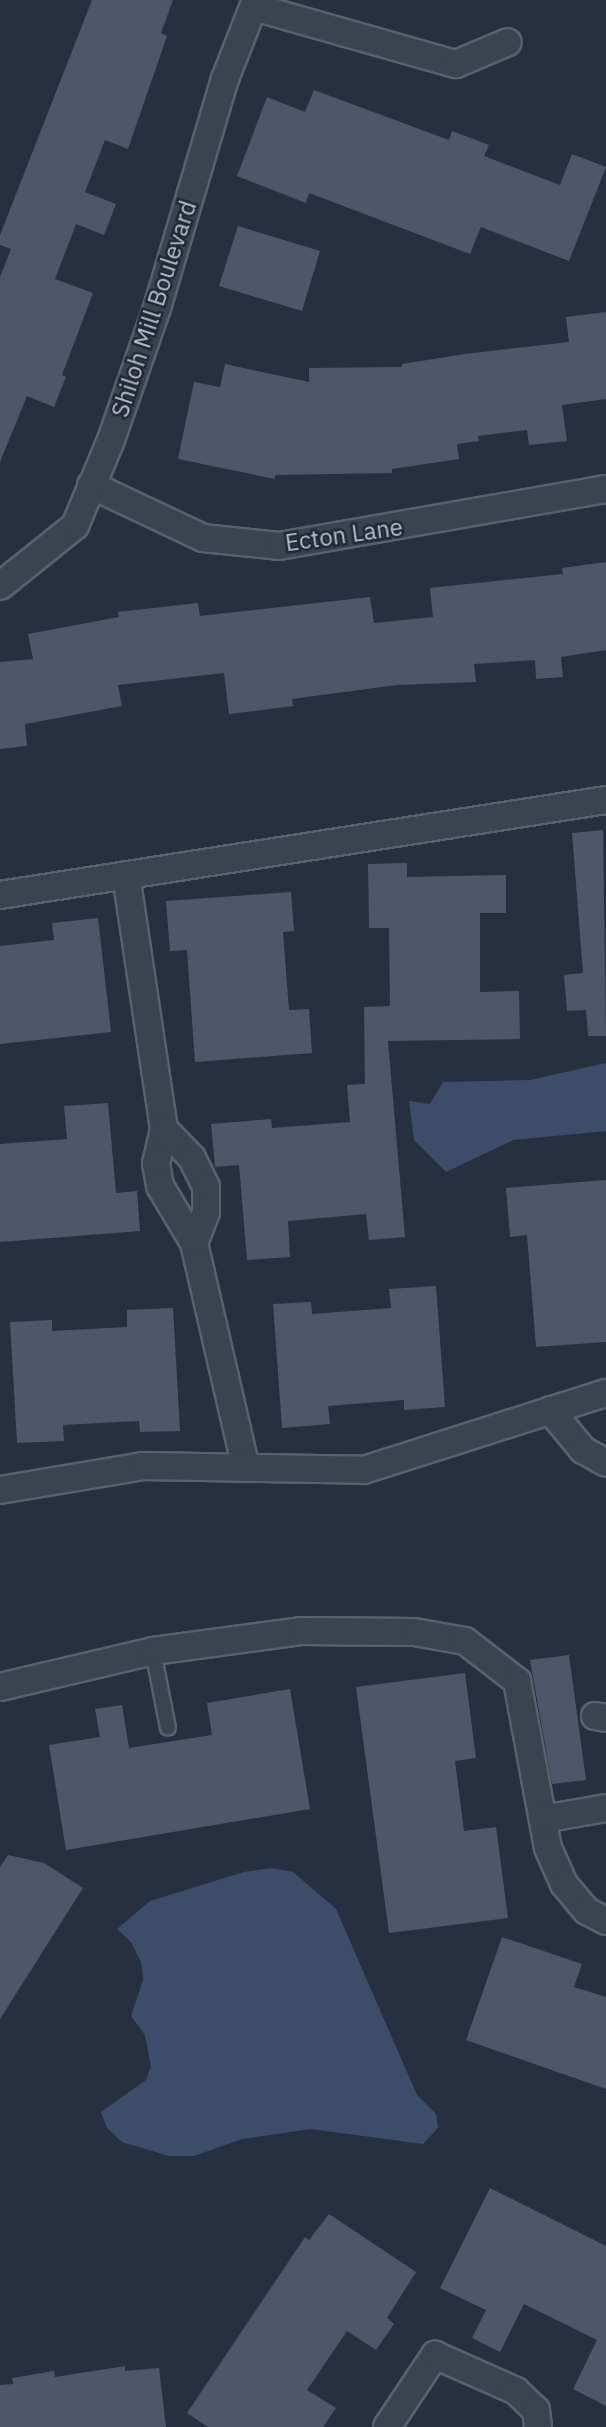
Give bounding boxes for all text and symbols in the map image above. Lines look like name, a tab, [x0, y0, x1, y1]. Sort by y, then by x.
street label: Shiloh Mill Boulevard	[105, 197, 203, 421]
street label: Ecton Lane	[283, 512, 405, 558]

